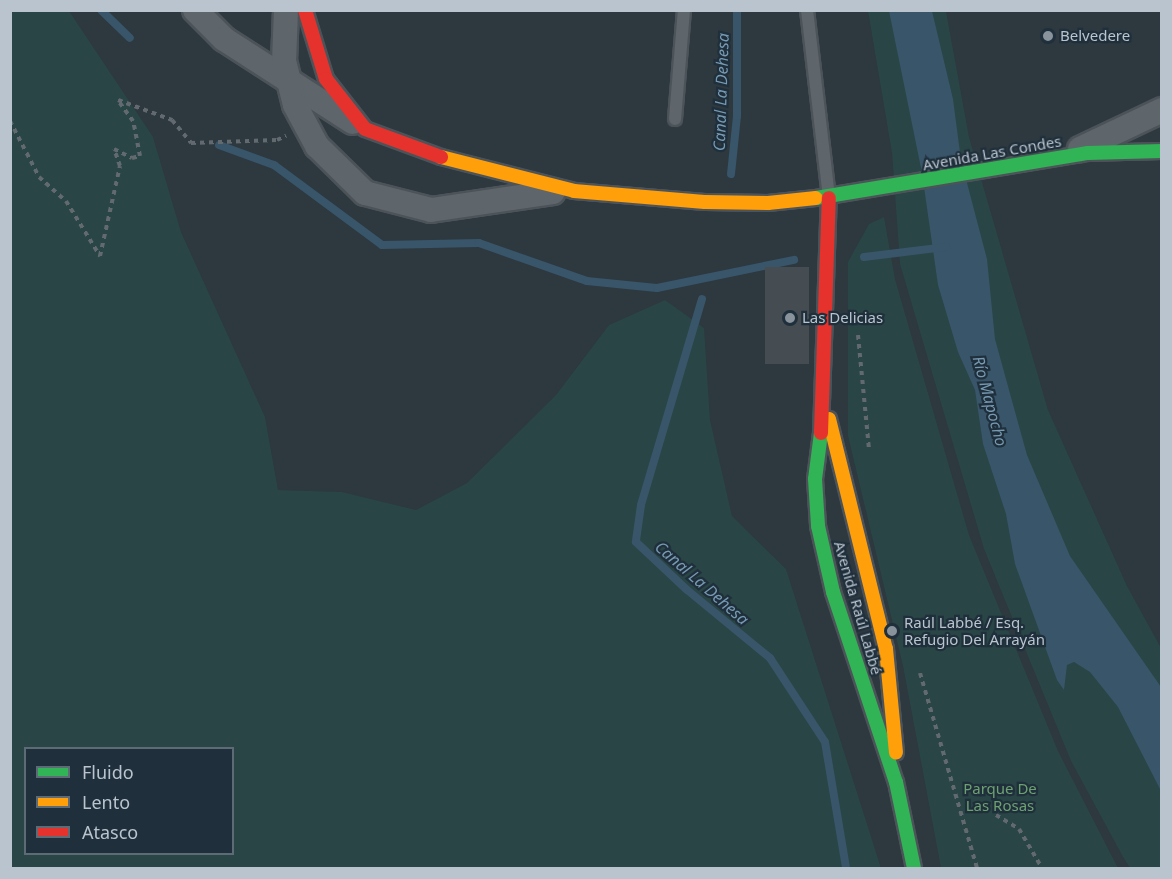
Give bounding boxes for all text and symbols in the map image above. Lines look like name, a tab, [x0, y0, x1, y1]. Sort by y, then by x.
place label: Belvedere	[1060, 27, 1130, 45]
marker: Belvedere	[1041, 29, 1055, 43]
water label: Canal La Dehesa	[709, 33, 733, 151]
street label: Avenida Las Condes	[921, 132, 1063, 174]
place label: Las Delicias	[802, 309, 883, 327]
marker: Las Delicias	[783, 311, 797, 325]
water label: Río Mapocho	[969, 354, 1011, 448]
water label: Canal La Dehesa	[651, 537, 753, 629]
street label: Avenida Raúl Labbé	[830, 539, 886, 677]
place label: Raúl Labbé / Esq. Refugio Del Arrayán	[904, 613, 1045, 648]
marker: Raúl Labbé / Esq. Refugio Del Arrayán	[885, 624, 899, 638]
legend	[24, 747, 234, 855]
text: Fluido	[82, 760, 134, 784]
park label: Parque De Las Rosas	[963, 779, 1037, 814]
text: Lento	[82, 790, 130, 814]
text: Atasco	[82, 820, 138, 844]

